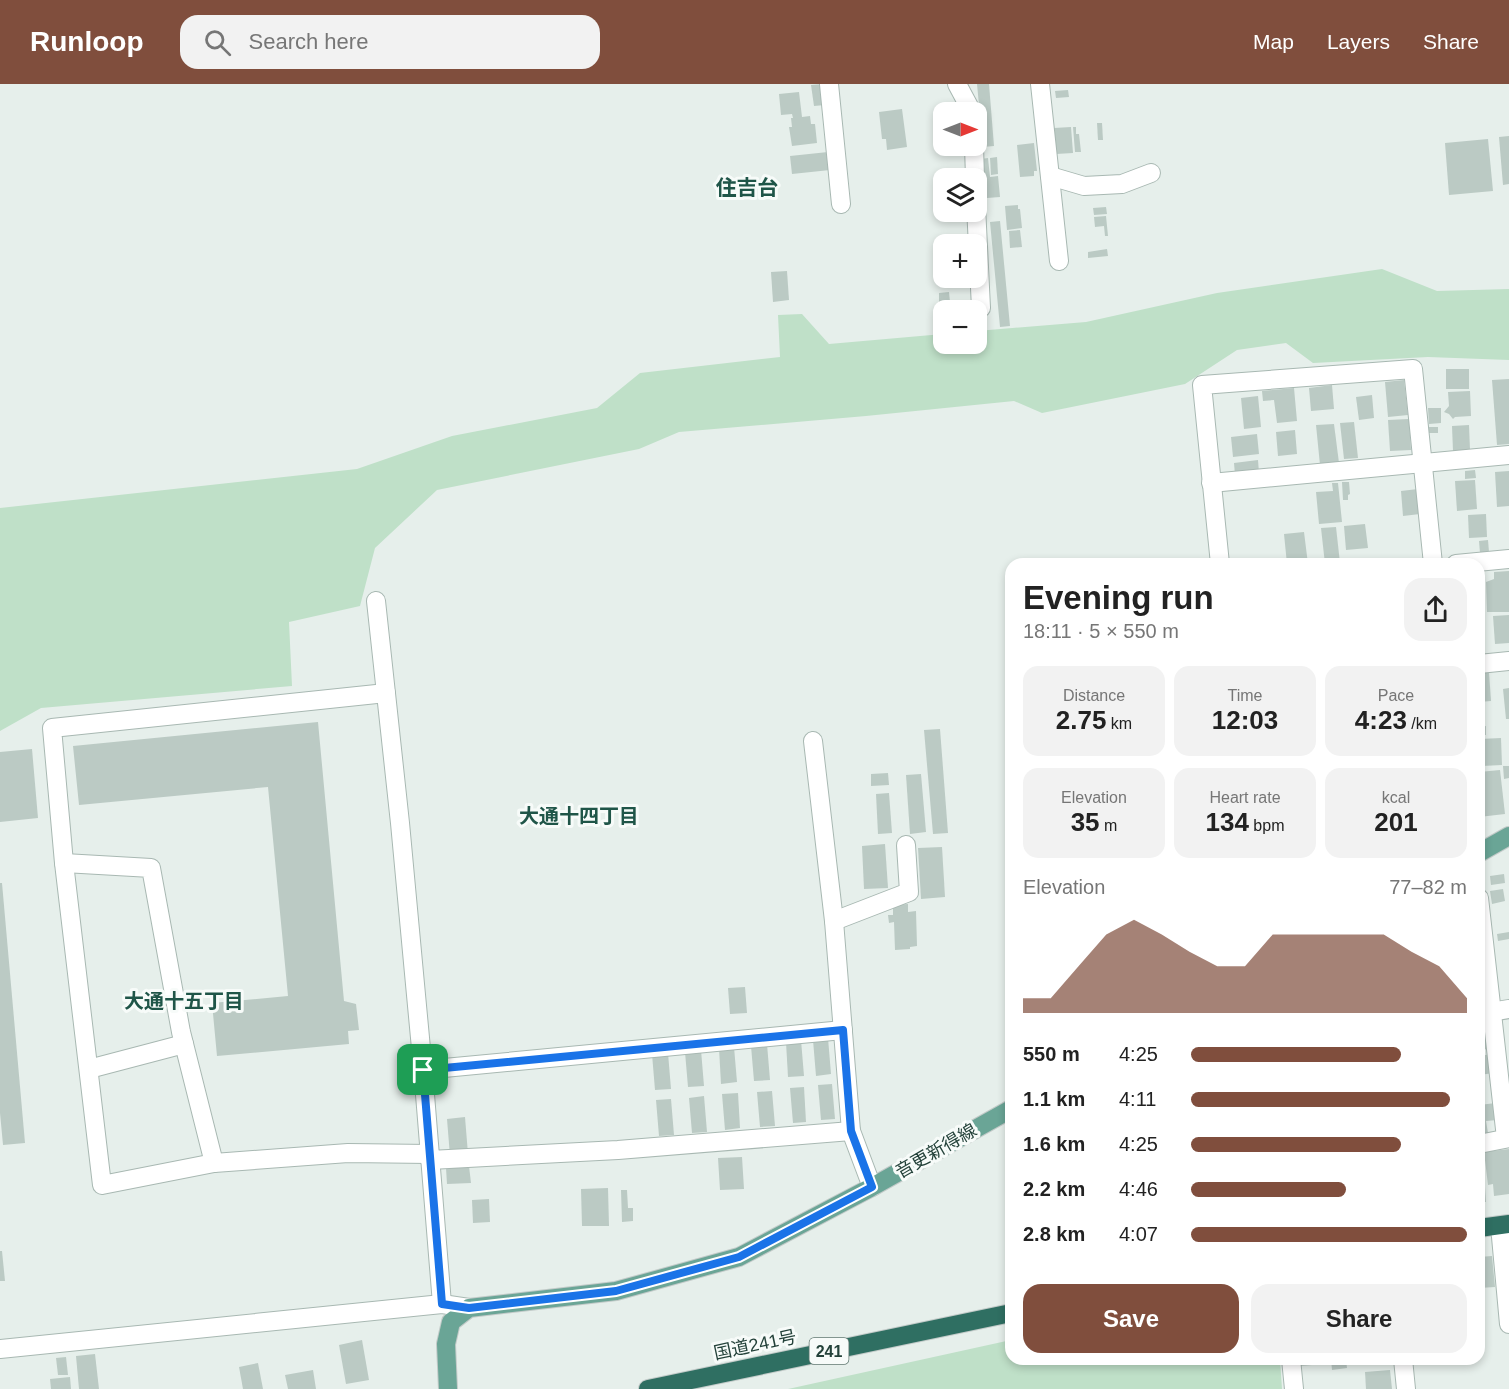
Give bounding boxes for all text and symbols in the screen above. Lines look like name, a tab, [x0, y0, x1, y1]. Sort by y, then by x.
search box	[180, 15, 600, 69]
text: Runloop	[30, 26, 144, 57]
icon: search	[201, 26, 234, 59]
text: Search here	[249, 29, 368, 54]
text: Map	[1253, 30, 1294, 53]
text: Layers	[1327, 30, 1390, 53]
text: Share	[1423, 30, 1479, 53]
north arrow	[933, 102, 987, 156]
map controls	[933, 102, 987, 354]
button: layers	[933, 168, 987, 222]
district label: 住吉台	[716, 176, 779, 199]
button: +	[933, 234, 987, 288]
button: −	[933, 300, 987, 354]
button: share	[1404, 578, 1467, 641]
text: Evening run	[1023, 579, 1214, 616]
text: 18:11 · 5 × 550 m	[1023, 620, 1179, 642]
text: Distance	[1063, 687, 1125, 704]
text: Time	[1228, 687, 1262, 704]
text: Pace	[1378, 687, 1414, 704]
text: 2.75	[1056, 705, 1106, 735]
text: 12:03	[1212, 705, 1278, 735]
text: 4:23	[1355, 705, 1407, 735]
text: km	[1106, 715, 1132, 732]
text: /km	[1407, 715, 1437, 732]
text: Elevation	[1061, 789, 1127, 806]
text: Heart rate	[1209, 789, 1281, 806]
text: kcal	[1382, 789, 1410, 806]
district label: 大通十四丁目	[519, 805, 639, 827]
text: 35	[1071, 807, 1100, 837]
text: 134	[1206, 807, 1249, 837]
text: 201	[1374, 807, 1418, 837]
text: m	[1100, 817, 1117, 834]
text: bpm	[1249, 817, 1284, 834]
text: Elevation	[1023, 876, 1105, 898]
text: 77–82 m	[1389, 876, 1467, 898]
district label: 大通十五丁目	[124, 990, 244, 1012]
text: 550 m	[1023, 1043, 1080, 1065]
text: 4:25	[1119, 1043, 1158, 1065]
pin	[397, 1044, 448, 1095]
icon: arrive	[406, 1053, 439, 1086]
text: 1.1 km	[1023, 1088, 1085, 1110]
text: 4:11	[1119, 1088, 1156, 1110]
street label: 音更新得線	[892, 1120, 980, 1182]
text: 1.6 km	[1023, 1133, 1085, 1155]
text: 4:25	[1119, 1133, 1158, 1155]
text: 2.2 km	[1023, 1178, 1085, 1200]
text: 4:46	[1119, 1178, 1158, 1200]
text: 2.8 km	[1023, 1223, 1085, 1245]
text: 4:07	[1119, 1223, 1158, 1245]
button: Save	[1023, 1284, 1239, 1353]
button: Share	[1251, 1284, 1467, 1353]
street label: 国道241号	[712, 1326, 798, 1364]
road number: 241	[810, 1338, 848, 1364]

